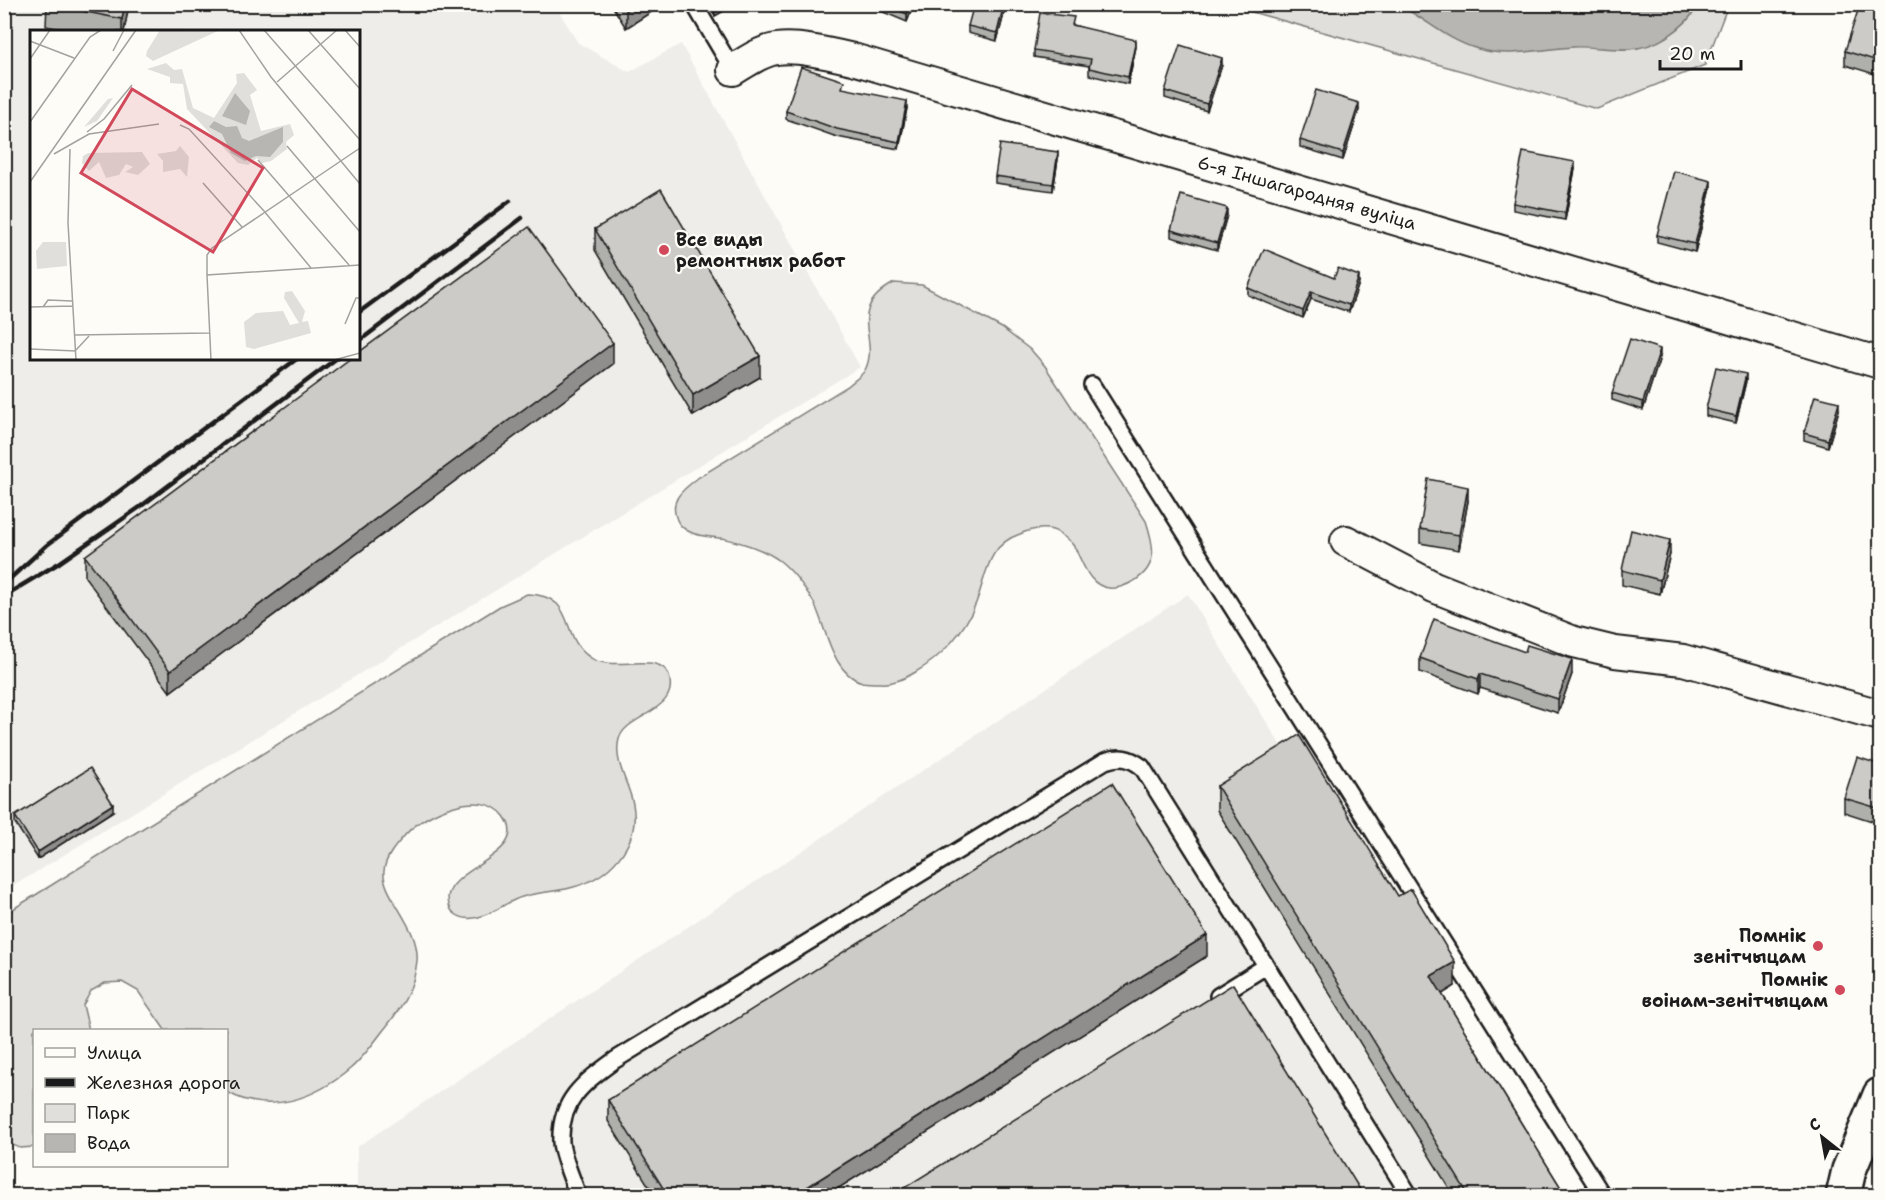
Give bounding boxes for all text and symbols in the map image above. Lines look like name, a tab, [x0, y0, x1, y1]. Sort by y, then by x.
inset map	[30, 30, 360, 360]
scale bar	[1660, 33, 1741, 71]
text: 20 m	[1669, 42, 1715, 66]
street label: 6-я Іншагародняя вуліца	[1195, 150, 1419, 236]
place label: Все виды ремонтных работ	[676, 228, 845, 273]
marker: Все виды ремонтных работ	[657, 243, 671, 257]
place label: Помнік зенітчыцам	[1693, 924, 1806, 969]
marker: Помнік зенітчыцам	[1811, 939, 1825, 953]
place label: Помнік воінам-зенітчыцам	[1642, 968, 1828, 1013]
marker: Помнік воінам-зенітчыцам	[1833, 983, 1847, 997]
legend	[33, 1029, 228, 1167]
text: Улица	[87, 1041, 141, 1065]
text: Железная дорога	[87, 1071, 240, 1095]
text: Парк	[87, 1101, 130, 1125]
north arrow	[1792, 1107, 1852, 1167]
text: С	[1805, 1113, 1824, 1136]
text: Вода	[87, 1131, 130, 1155]

